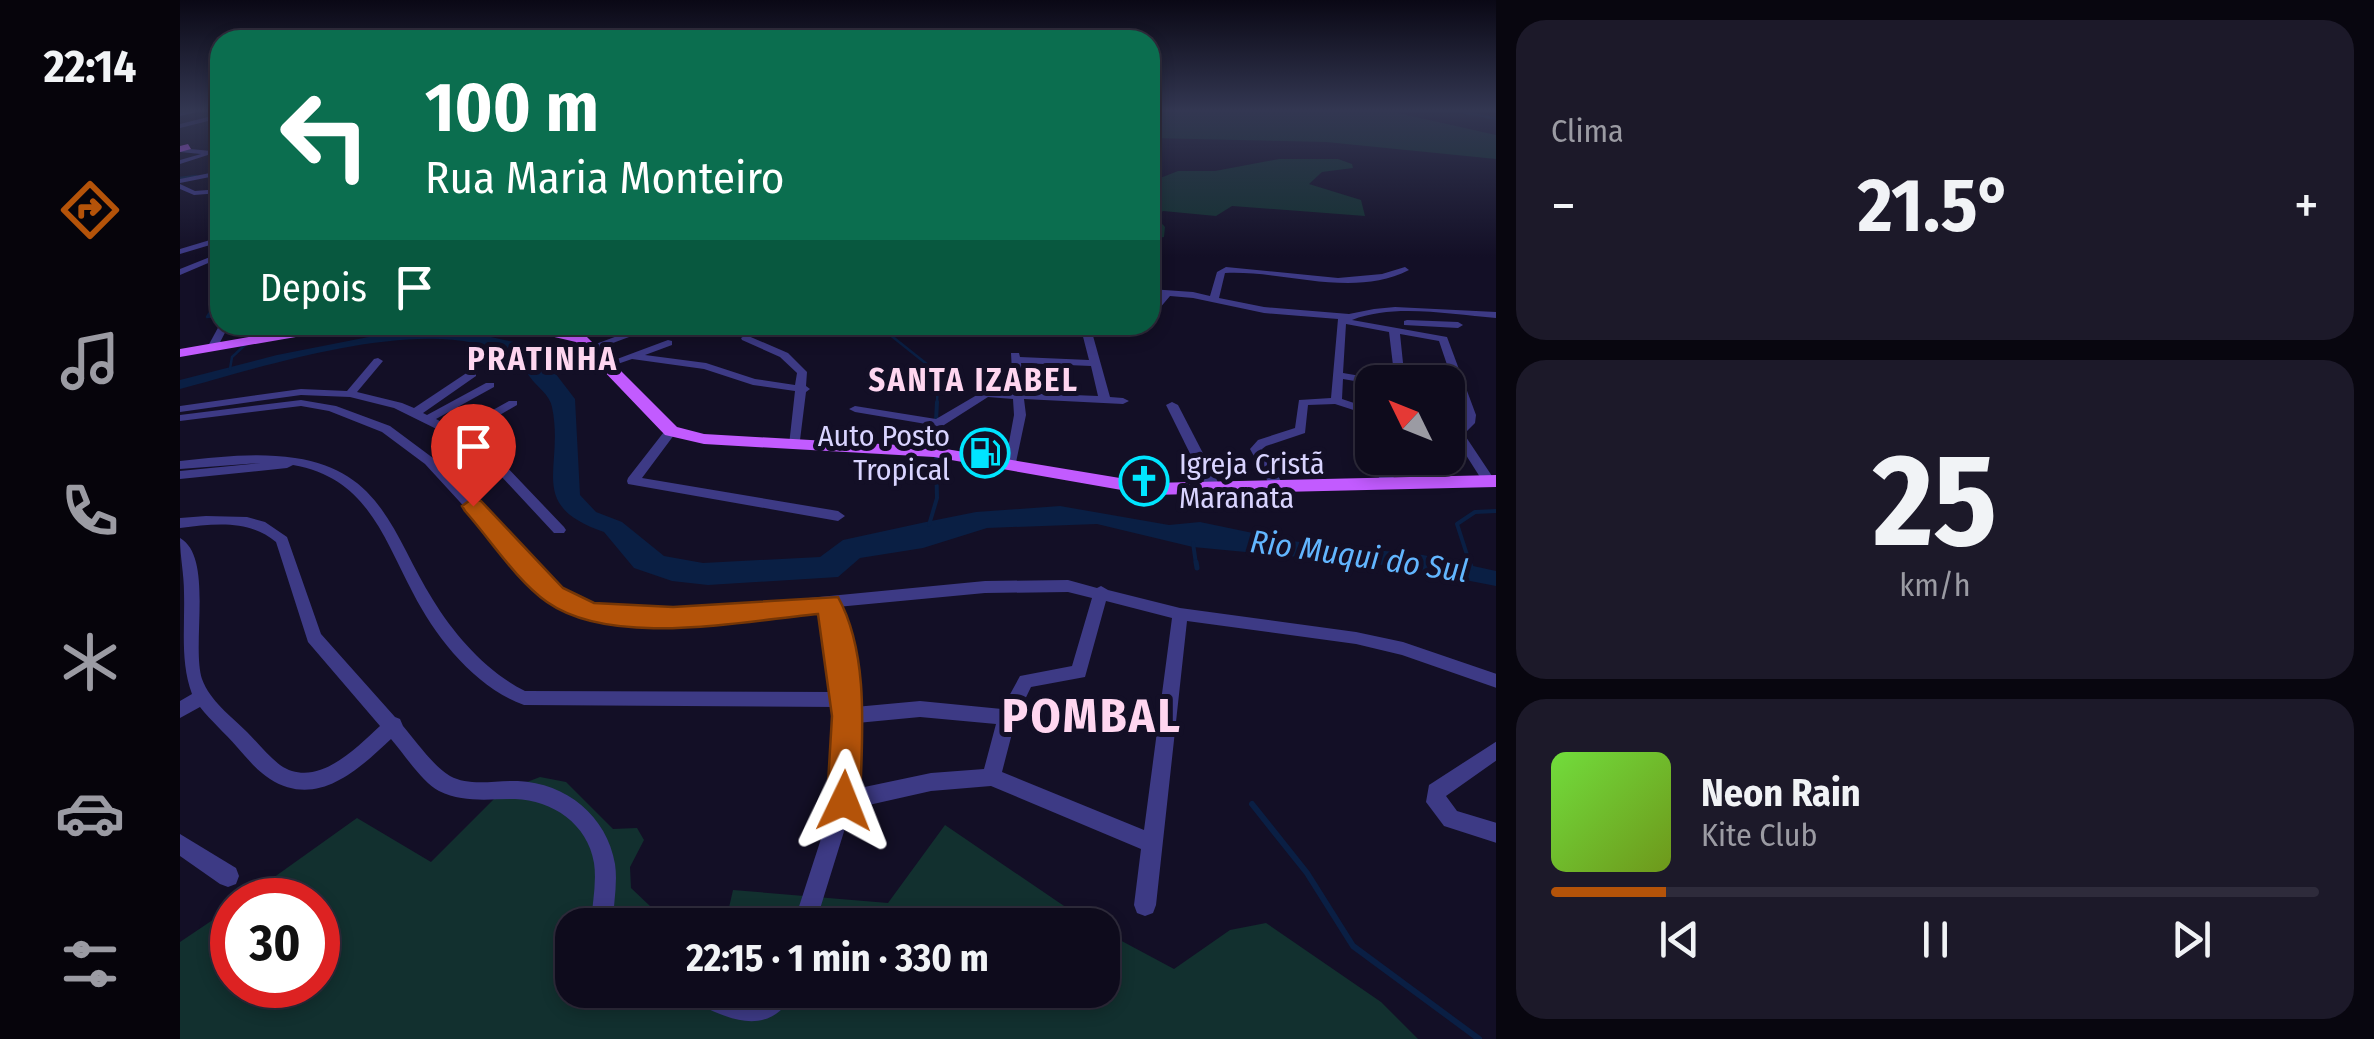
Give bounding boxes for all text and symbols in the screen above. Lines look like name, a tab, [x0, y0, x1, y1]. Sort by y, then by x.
text: 22:14	[44, 40, 136, 94]
text: 100 m	[425, 66, 599, 150]
icon: left	[260, 70, 390, 200]
text: Clima	[1551, 112, 1624, 150]
text: Rua Maria Monteiro	[425, 151, 785, 205]
text: 21.5°	[1858, 161, 2012, 251]
text: −	[1551, 173, 1576, 239]
text: +	[2294, 173, 2319, 239]
icon: directions	[55, 175, 125, 245]
icon: arrive	[387, 260, 442, 315]
text: Depois	[260, 265, 367, 311]
icon: music	[55, 326, 125, 396]
district label: PRATINHA	[467, 340, 619, 378]
district label: SANTA IZABEL	[869, 361, 1079, 399]
north arrow	[1355, 365, 1465, 475]
map controls	[1355, 365, 1465, 475]
pin	[431, 404, 516, 507]
place label: Auto Posto Tropical	[818, 418, 950, 488]
icon: arrive	[446, 419, 501, 474]
text: 25	[1873, 423, 1997, 579]
fuel station icon: Auto Posto Tropical	[959, 427, 1011, 479]
place label: Igreja Cristã Maranata	[1179, 446, 1325, 516]
church icon: Igreja Cristã Maranata	[1118, 455, 1170, 507]
icon: phone	[55, 476, 125, 546]
water label: Rio Muqui do Sul	[1248, 522, 1470, 590]
text: km/h	[1899, 566, 1971, 604]
icon: climate	[55, 627, 125, 697]
district label: POMBAL	[1002, 687, 1182, 745]
position arrow	[792, 749, 896, 853]
text: Neon Rain	[1701, 770, 1861, 816]
icon: car	[55, 778, 125, 848]
text: Kite Club	[1701, 816, 1817, 854]
speed limit sign: 30	[210, 878, 340, 1008]
icon: previous	[1652, 912, 1707, 967]
icon: pause	[1908, 912, 1963, 967]
icon: next	[2164, 912, 2219, 967]
icon: filters	[55, 929, 125, 999]
text: 22:15 · 1 min · 330 m	[686, 935, 989, 981]

